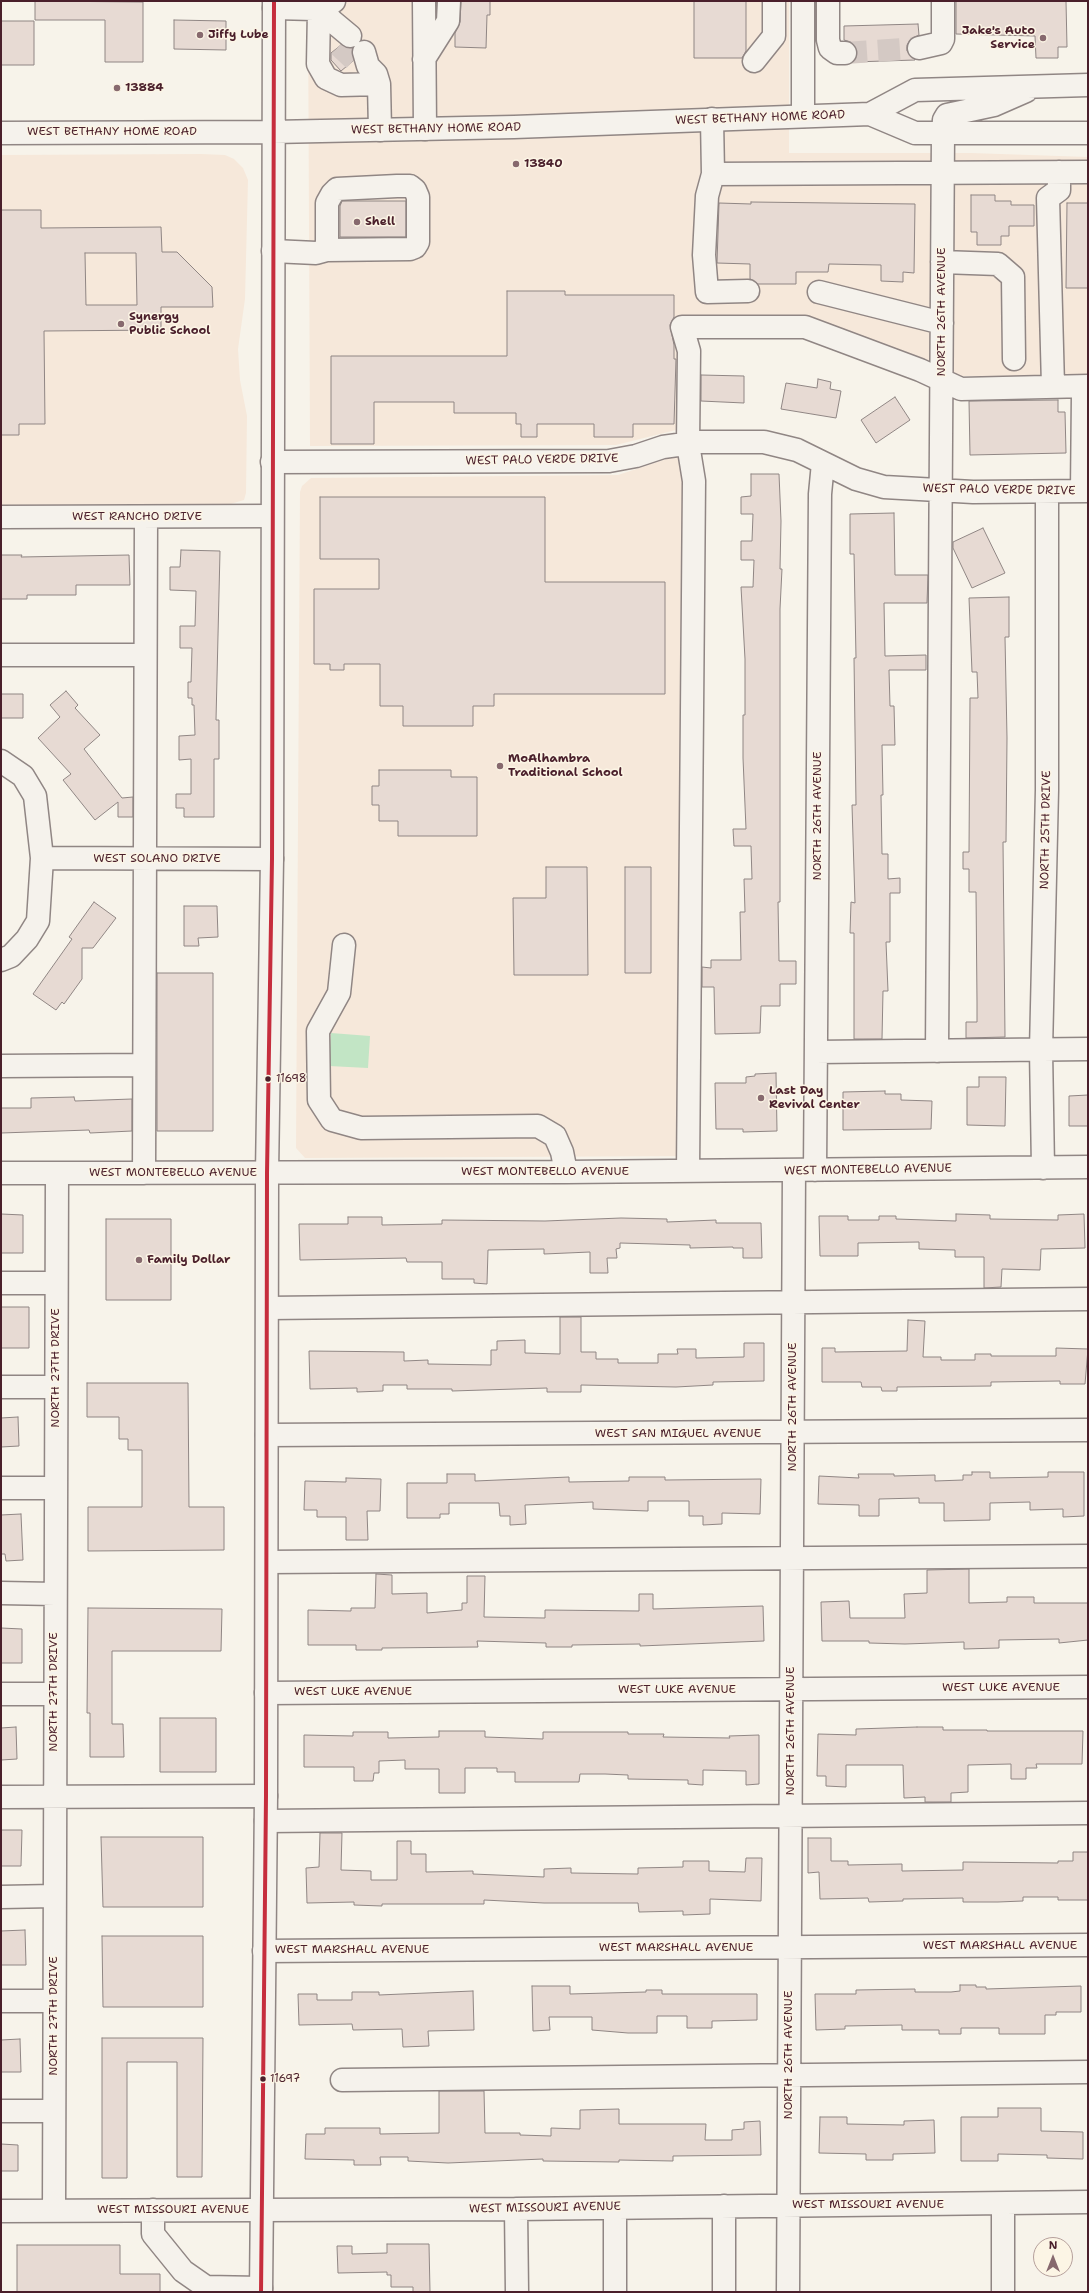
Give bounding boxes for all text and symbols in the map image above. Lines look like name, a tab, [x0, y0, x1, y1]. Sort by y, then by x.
place label: Jake's Auto Service	[962, 24, 1035, 52]
place label: Jiffy Lube	[208, 28, 269, 42]
marker: Jiffy Lube	[195, 30, 205, 40]
marker: Jake's Auto Service	[1038, 33, 1048, 43]
place label: 13884	[125, 81, 164, 95]
marker: 13884	[112, 83, 122, 93]
street label: WEST BETHANY HOME ROAD	[675, 108, 845, 128]
street label: WEST BETHANY HOME ROAD	[351, 120, 521, 138]
street label: WEST BETHANY HOME ROAD	[27, 125, 197, 139]
place label: 13840	[524, 157, 563, 171]
marker: 13840	[511, 159, 521, 169]
place label: Shell	[365, 215, 395, 229]
marker: Shell	[352, 217, 362, 227]
street label: NORTH 26TH AVENUE	[935, 248, 949, 376]
place label: Synergy Public School	[129, 310, 211, 338]
marker: Synergy Public School	[116, 319, 126, 329]
street label: WEST PALO VERDE DRIVE	[465, 451, 619, 469]
street label: WEST PALO VERDE DRIVE	[922, 481, 1076, 499]
street label: WEST RANCHO DRIVE	[72, 510, 202, 524]
place label: MoAlhambra Traditional School	[508, 752, 623, 780]
street label: NORTH 26TH AVENUE	[811, 752, 825, 880]
marker: MoAlhambra Traditional School	[495, 761, 505, 771]
street label: NORTH 25TH DRIVE	[1038, 770, 1054, 890]
street label: WEST SOLANO DRIVE	[93, 852, 221, 866]
place label: 11698	[276, 1072, 307, 1086]
marker: 11698	[263, 1074, 273, 1084]
place label: Last Day Revival Center	[769, 1084, 860, 1112]
marker: Last Day Revival Center	[756, 1093, 766, 1103]
street label: WEST MONTEBELLO AVENUE	[784, 1161, 952, 1179]
street label: WEST MONTEBELLO AVENUE	[461, 1165, 629, 1179]
street label: WEST MONTEBELLO AVENUE	[89, 1166, 257, 1180]
place label: Family Dollar	[147, 1253, 230, 1267]
marker: Family Dollar	[134, 1255, 144, 1265]
street label: NORTH 27TH DRIVE	[49, 1308, 63, 1428]
street label: NORTH 26TH AVENUE	[786, 1343, 800, 1471]
street label: WEST SAN MIGUEL AVENUE	[595, 1427, 761, 1441]
street label: NORTH 27TH DRIVE	[47, 1632, 61, 1752]
street label: NORTH 26TH AVENUE	[784, 1667, 798, 1795]
street label: WEST LUKE AVENUE	[942, 1681, 1060, 1695]
street label: WEST LUKE AVENUE	[618, 1683, 736, 1697]
street label: WEST LUKE AVENUE	[294, 1685, 412, 1699]
street label: WEST MARSHALL AVENUE	[923, 1939, 1077, 1953]
street label: WEST MARSHALL AVENUE	[599, 1941, 753, 1955]
street label: WEST MARSHALL AVENUE	[275, 1943, 429, 1957]
street label: NORTH 27TH DRIVE	[47, 1956, 61, 2076]
street label: NORTH 26TH AVENUE	[782, 1991, 796, 2119]
place label: 11697	[270, 2072, 300, 2086]
marker: 11697	[258, 2074, 268, 2084]
street label: WEST MISSOURI AVENUE	[792, 2198, 944, 2212]
street label: WEST MISSOURI AVENUE	[469, 2199, 621, 2217]
street label: WEST MISSOURI AVENUE	[97, 2203, 249, 2217]
north arrow	[1033, 2237, 1073, 2277]
text: N	[1049, 2238, 1057, 2253]

